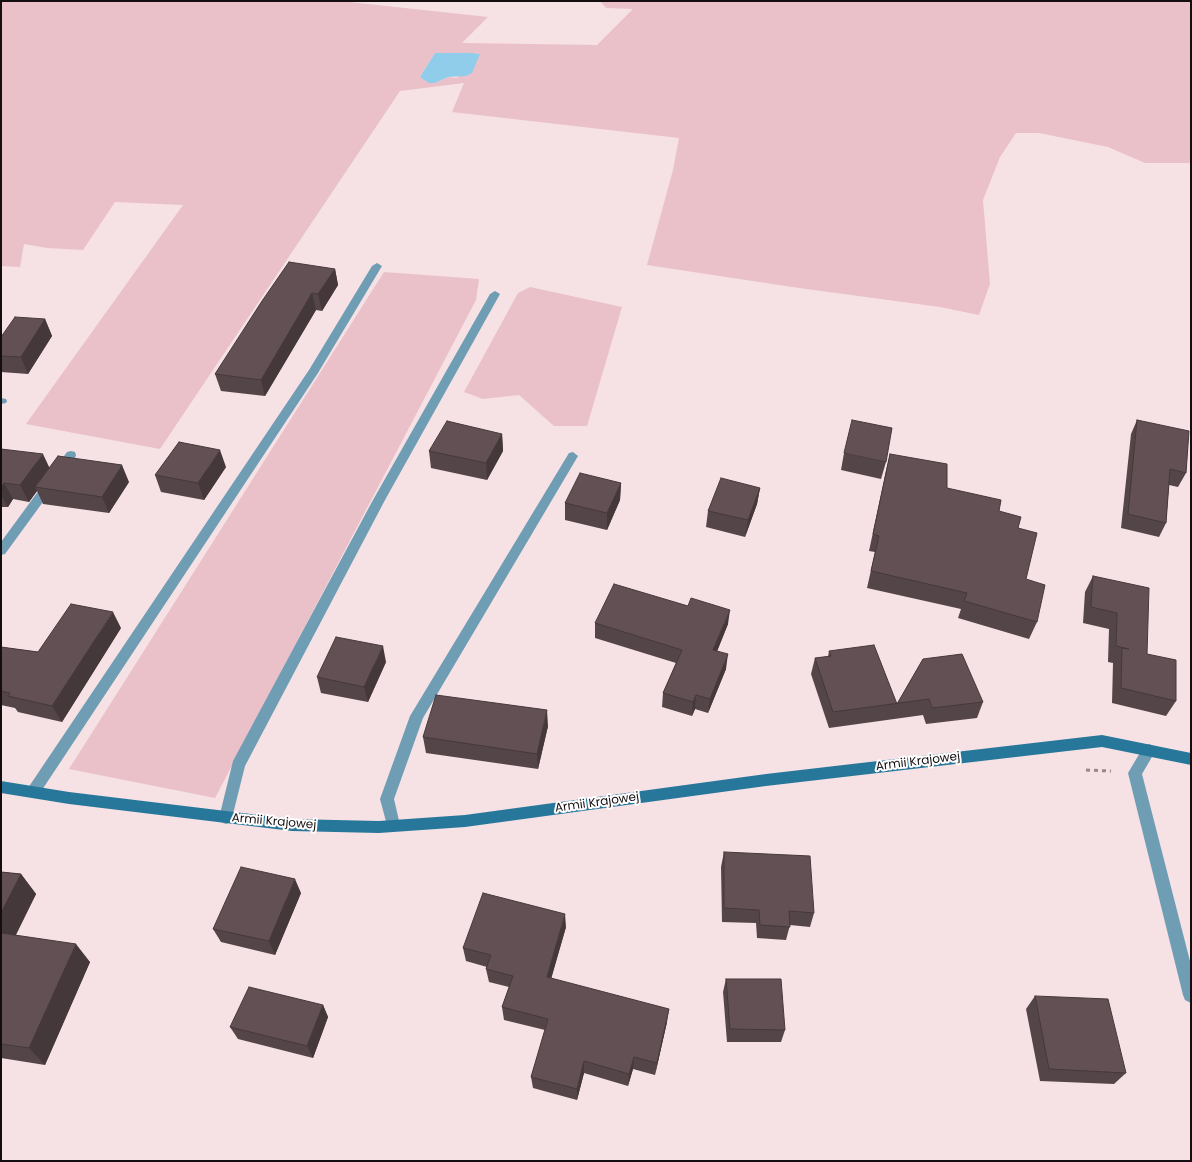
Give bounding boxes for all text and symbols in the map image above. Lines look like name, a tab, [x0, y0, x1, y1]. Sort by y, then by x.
street label: Armii Krajowej	[875, 750, 961, 774]
street label: Armii Krajowej	[554, 790, 640, 816]
street label: Armii Krajowej	[231, 811, 317, 833]

